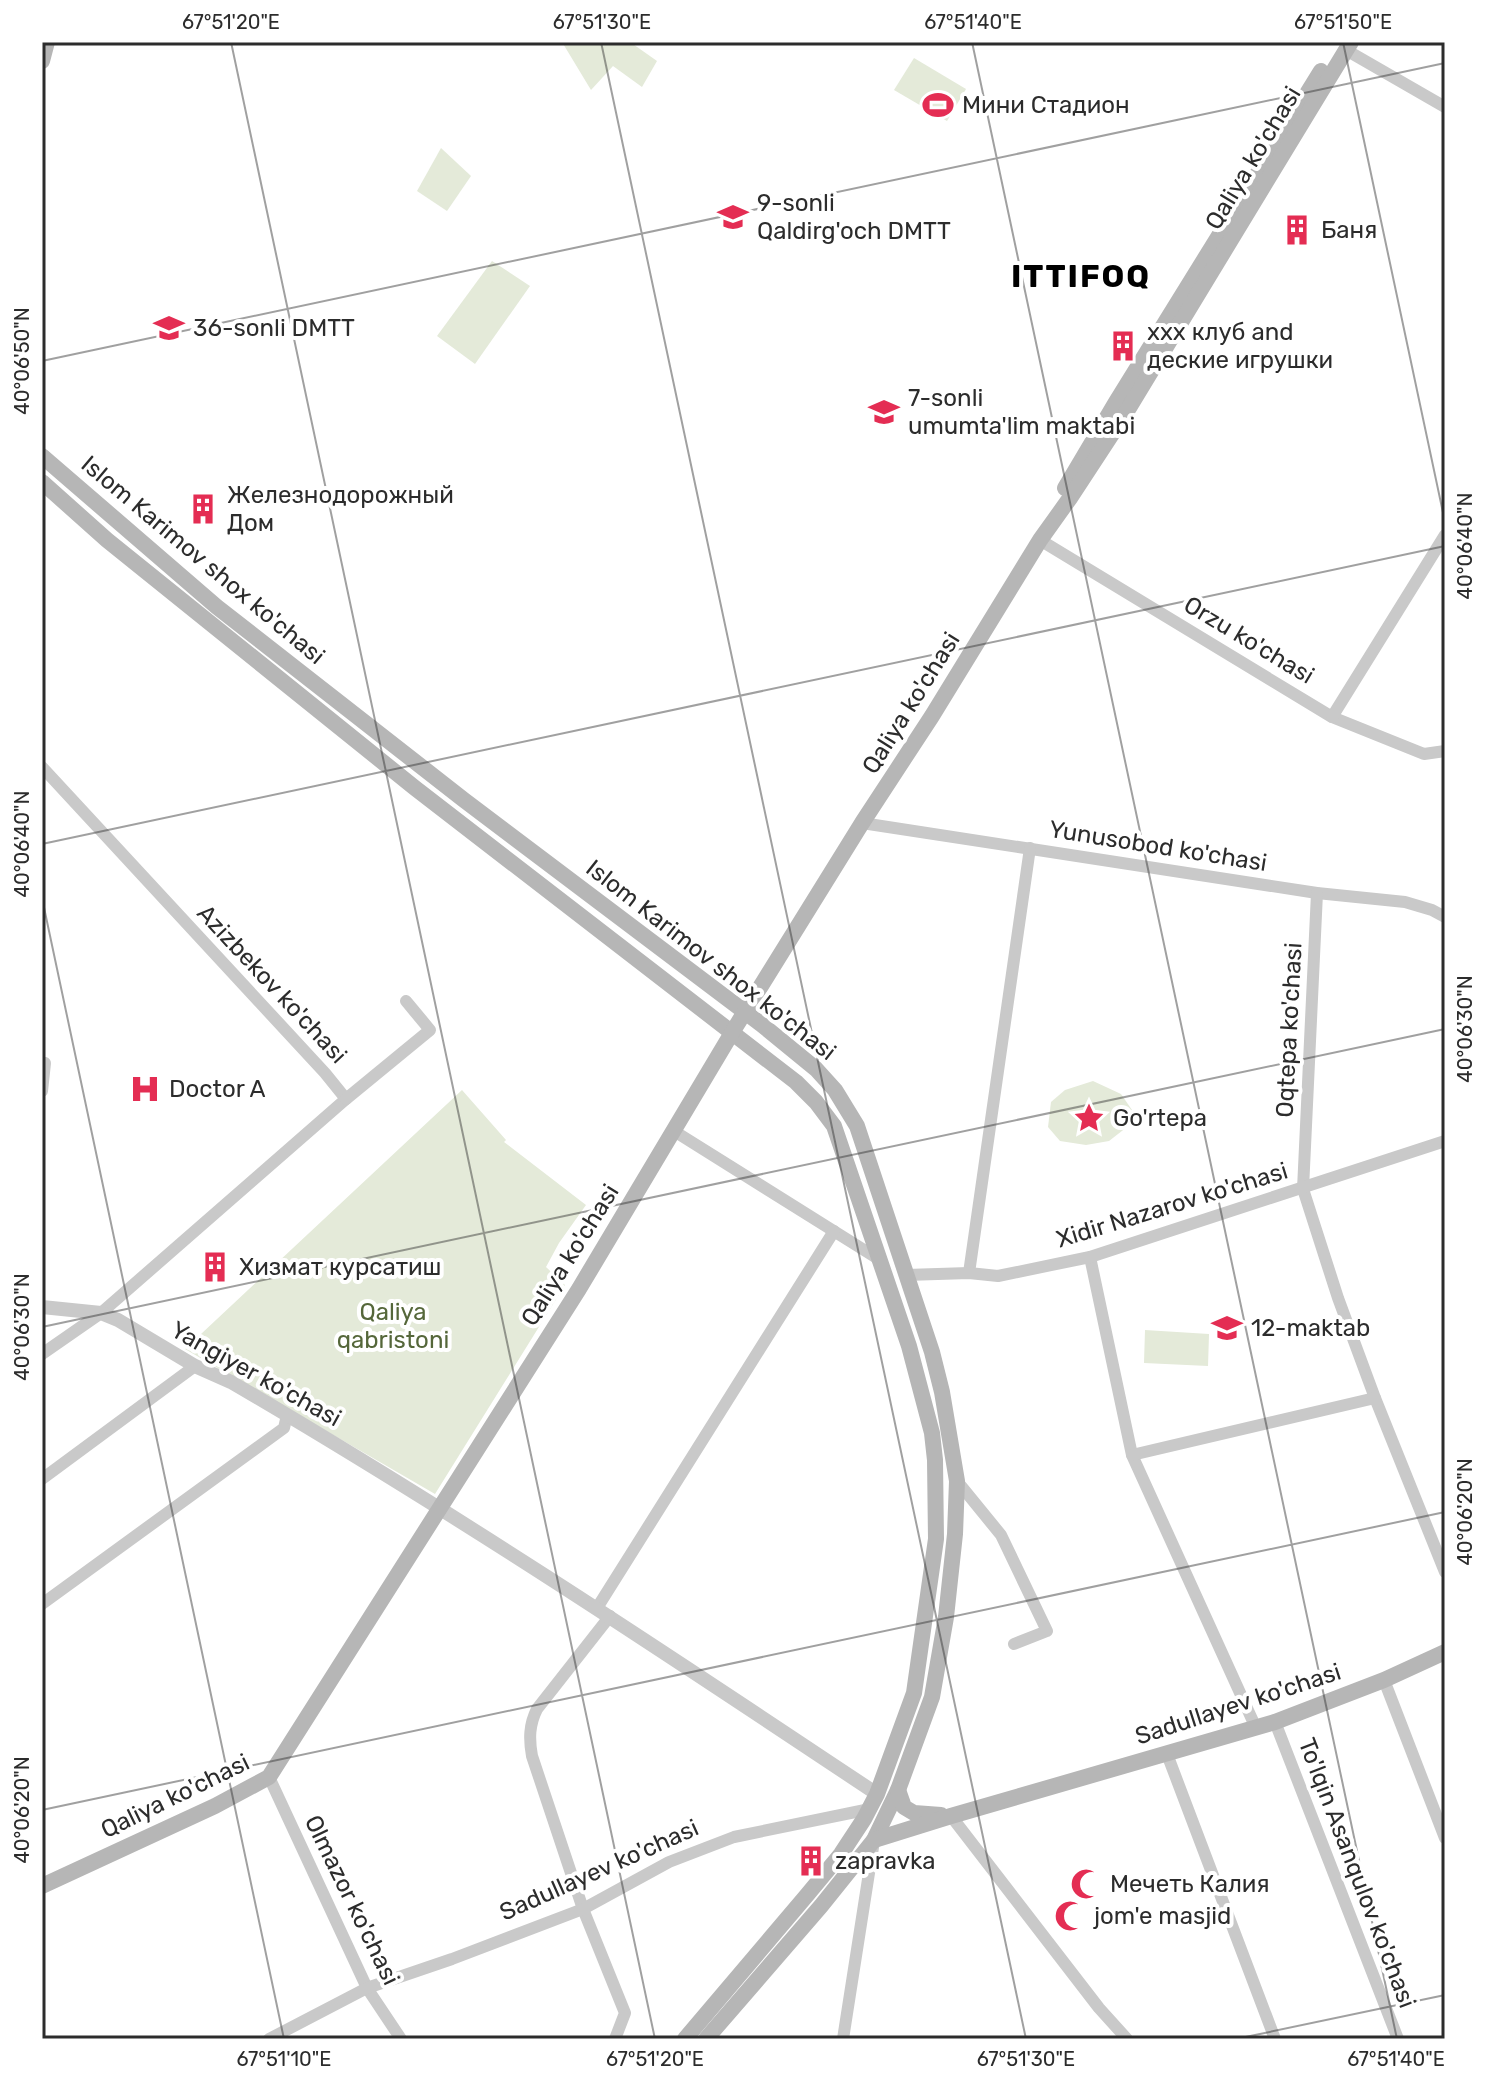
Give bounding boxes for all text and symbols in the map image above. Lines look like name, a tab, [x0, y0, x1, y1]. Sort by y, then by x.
text: 67°51'20"E	[182, 10, 280, 34]
text: 67°51'30"E	[553, 10, 651, 34]
text: 67°51'40"E	[924, 10, 1022, 34]
text: 67°51'50"E	[1294, 10, 1392, 34]
street label: Qaliya ko'chasi	[1199, 82, 1307, 234]
sports icon: Мини Стадион	[921, 88, 955, 122]
place label: Мини Стадион	[962, 91, 1130, 119]
place label: 9-sonli Qaldirg'och DMTT	[757, 189, 951, 245]
school or university icon: 9-sonli Qaldirg'och DMTT	[716, 200, 750, 234]
building icon: Баня	[1280, 213, 1314, 247]
place label: Баня	[1321, 216, 1377, 244]
district label: ITTIFOQ	[1011, 257, 1151, 295]
text: 40°06'50"N	[10, 307, 34, 415]
school or university icon: 36-sonli DMTT	[152, 311, 186, 345]
place label: 36-sonli DMTT	[193, 314, 355, 342]
place label: ххх клуб and деские игрушки	[1147, 318, 1333, 374]
building icon: ххх клуб and деские игрушки	[1106, 329, 1140, 363]
place label: 7-sonli umumta'lim maktabi	[908, 384, 1135, 440]
school or university icon: 7-sonli umumta'lim maktabi	[867, 395, 901, 429]
street label: Islom Karimov shox ko'chasi	[76, 450, 330, 670]
place label: Железнодорожный Дом	[227, 481, 454, 537]
building icon: Железнодорожный Дом	[186, 492, 220, 526]
text: 40°06'40"N	[1453, 493, 1477, 599]
street label: Orzu ko'chasi	[1179, 590, 1319, 690]
street label: Qaliya ko'chasi	[856, 627, 966, 779]
text: 40°06'40"N	[10, 791, 34, 897]
street label: Yunusobod ko'chasi	[1047, 815, 1269, 877]
street label: Islom Karimov shox ko'chasi	[581, 854, 841, 1066]
street label: Azizbekov ko'chasi	[191, 899, 353, 1069]
street label: Oqtepa ko'chasi	[1270, 942, 1308, 1118]
text: 40°06'30"N	[1453, 975, 1477, 1083]
hospital icon: Doctor A	[128, 1072, 162, 1106]
place label: Doctor A	[169, 1075, 266, 1103]
place icon: Go'rtepa	[1072, 1101, 1106, 1135]
place label: Go'rtepa	[1113, 1104, 1207, 1132]
street label: Xidir Nazarov ko'chasi	[1053, 1156, 1291, 1254]
street label: Qaliya ko'chasi	[515, 1179, 625, 1331]
building icon: Хизмат курсатиш	[198, 1250, 232, 1284]
place label: Хизмат курсатиш	[239, 1253, 442, 1281]
text: 40°06'30"N	[10, 1273, 34, 1381]
park label: Qaliya qabristoni	[337, 1298, 449, 1354]
school or university icon: 12-maktab	[1210, 1311, 1244, 1345]
place label: 12-maktab	[1251, 1314, 1370, 1342]
street label: Yangiyer ko'chasi	[166, 1316, 346, 1432]
text: 40°06'20"N	[1453, 1458, 1477, 1566]
street label: Sadullayev ko'chasi	[1132, 1658, 1344, 1750]
street label: To'lqin Asanqulov ko'chasi	[1293, 1734, 1421, 2012]
street label: Qaliya ko'chasi	[96, 1748, 254, 1844]
text: 40°06'20"N	[10, 1756, 34, 1864]
street label: Olmazor ko'chasi	[299, 1810, 405, 1990]
street label: Sadullayev ko'chasi	[495, 1814, 703, 1926]
building icon: zapravka	[794, 1844, 828, 1878]
place label: zapravka	[835, 1847, 935, 1875]
mosque icon: Мечеть Калия	[1069, 1867, 1103, 1901]
place label: Мечеть Калия	[1110, 1870, 1270, 1898]
mosque icon: jom'e masjid	[1053, 1899, 1087, 1933]
place label: jom'e masjid	[1093, 1902, 1231, 1930]
text: 67°51'10"E	[237, 2047, 331, 2071]
text: 67°51'20"E	[606, 2047, 704, 2071]
text: 67°51'30"E	[977, 2047, 1075, 2071]
text: 67°51'40"E	[1347, 2047, 1445, 2071]

